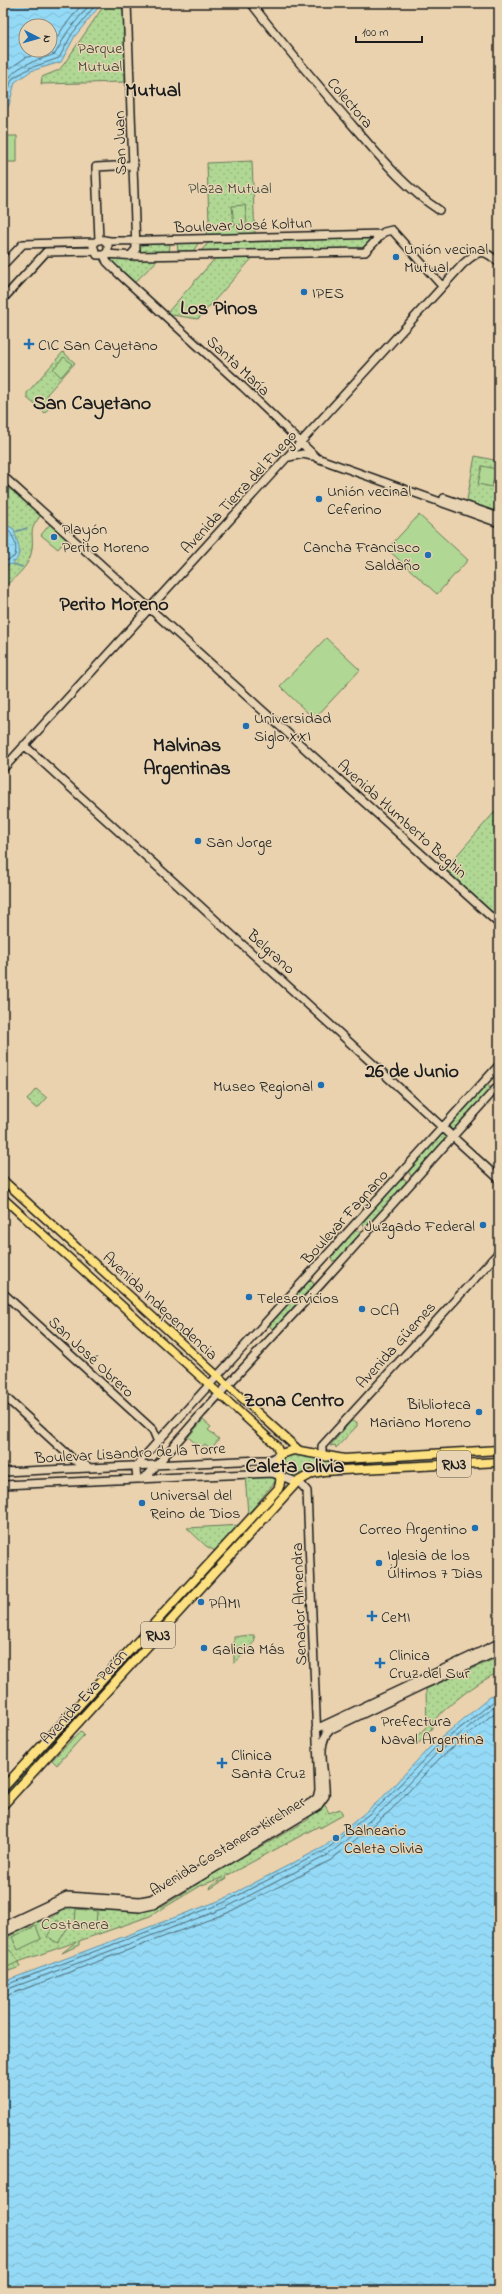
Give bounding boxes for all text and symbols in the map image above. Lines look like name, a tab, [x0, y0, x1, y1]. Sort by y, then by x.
north arrow	[18, 18, 58, 58]
scale bar	[356, 18, 422, 44]
text: 100 m	[362, 24, 389, 42]
text: N	[39, 34, 55, 43]
park label: Parque Mutual	[78, 37, 123, 79]
street label: Colectora	[320, 72, 379, 134]
district label: Mutual	[125, 77, 181, 106]
street label: San Juan	[108, 110, 134, 175]
park label: Plaza Mutual	[188, 177, 272, 201]
street label: Boulevar José Koltun	[173, 212, 313, 240]
place label: Unión vecinal Mutual	[404, 238, 488, 280]
marker: Unión vecinal Mutual	[391, 252, 401, 262]
place label: IPES	[312, 282, 344, 306]
marker: IPES	[299, 287, 309, 297]
district label: Los Pinos	[180, 295, 258, 324]
street label: Santa María	[200, 331, 275, 402]
place label: CIC San Cayetano	[38, 334, 158, 358]
marker: CIC San Cayetano	[23, 338, 35, 350]
district label: San Cayetano	[33, 390, 151, 420]
street label: Avenida Tierra del Fuego	[176, 425, 303, 560]
place label: Unión vecinal Ceferino	[327, 480, 411, 522]
marker: Unión vecinal Ceferino	[314, 494, 324, 504]
place label: Playón Perito Moreno	[62, 518, 149, 560]
marker: Playón Perito Moreno	[49, 532, 59, 542]
place label: Cancha Francisco Saldaño	[303, 536, 420, 578]
marker: Cancha Francisco Saldaño	[423, 550, 433, 560]
district label: Perito Moreno	[59, 591, 169, 620]
place label: Universidad Siglo XXI	[254, 707, 331, 749]
marker: Universidad Siglo XXI	[241, 721, 251, 731]
district label: Malvinas Argentinas	[143, 732, 231, 785]
street label: Avenida Humberto Beghin	[331, 754, 472, 885]
place label: San Jorge	[206, 831, 273, 855]
marker: San Jorge	[193, 836, 203, 846]
street label: Belgrano	[240, 924, 300, 981]
district label: 26 de Junio	[364, 1058, 459, 1087]
place label: Museo Regional	[213, 1075, 313, 1099]
marker: Museo Regional	[316, 1080, 326, 1090]
street label: Boulevar Fagnano	[295, 1164, 395, 1271]
place label: Juzgado Federal	[364, 1215, 475, 1239]
marker: Juzgado Federal	[478, 1220, 488, 1230]
street label: Avenida Independencia	[96, 1246, 223, 1367]
place label: Teleservicios	[257, 1287, 339, 1311]
marker: Teleservicios	[244, 1292, 254, 1302]
street label: Avenida Güemes	[351, 1296, 442, 1394]
place label: OCA	[370, 1299, 399, 1323]
marker: OCA	[357, 1304, 367, 1314]
street label: San José Obrero	[42, 1311, 139, 1404]
district label: Zona Centro	[244, 1387, 344, 1416]
place label: Biblioteca Mariano Moreno	[370, 1393, 471, 1435]
marker: Biblioteca Mariano Moreno	[474, 1407, 484, 1417]
street label: Boulevar Lisandro de la Torre	[33, 1437, 227, 1471]
road number: RN3	[437, 1451, 471, 1477]
district label: Caleta Olivia	[246, 1453, 345, 1482]
place label: Universal del Reino de Dios	[150, 1484, 240, 1526]
marker: Universal del Reino de Dios	[137, 1498, 147, 1508]
place label: Correo Argentino	[359, 1518, 467, 1542]
marker: Correo Argentino	[470, 1523, 480, 1533]
street label: Senador Almendra	[286, 1542, 314, 1666]
place label: Iglesia de los Últimos 7 Dias	[387, 1544, 483, 1586]
marker: Iglesia de los Últimos 7 Dias	[374, 1558, 384, 1568]
place label: PAMI	[209, 1592, 241, 1616]
marker: PAMI	[196, 1597, 206, 1607]
place label: CeMI	[381, 1606, 410, 1630]
marker: CeMI	[366, 1610, 378, 1622]
road number: RN3	[141, 1622, 175, 1648]
place label: Galicia Más	[212, 1638, 285, 1662]
marker: Galicia Más	[199, 1643, 209, 1653]
street label: Avenida Eva Perón	[35, 1644, 134, 1750]
place label: Clinica Cruz del Sur	[389, 1644, 470, 1686]
marker: Clinica Cruz del Sur	[374, 1657, 386, 1669]
place label: Prefectura Naval Argentina	[381, 1710, 484, 1752]
marker: Prefectura Naval Argentina	[368, 1724, 378, 1734]
place label: Clinica Santa Cruz	[231, 1744, 306, 1786]
marker: Clinica Santa Cruz	[216, 1757, 228, 1769]
street label: Avenida Costanera Kirchner	[145, 1790, 311, 1903]
place label: Balneario Caleta Olivia	[343, 1819, 423, 1861]
marker: Balneario Caleta Olivia	[331, 1833, 341, 1843]
park label: Costanera	[41, 1913, 109, 1937]

